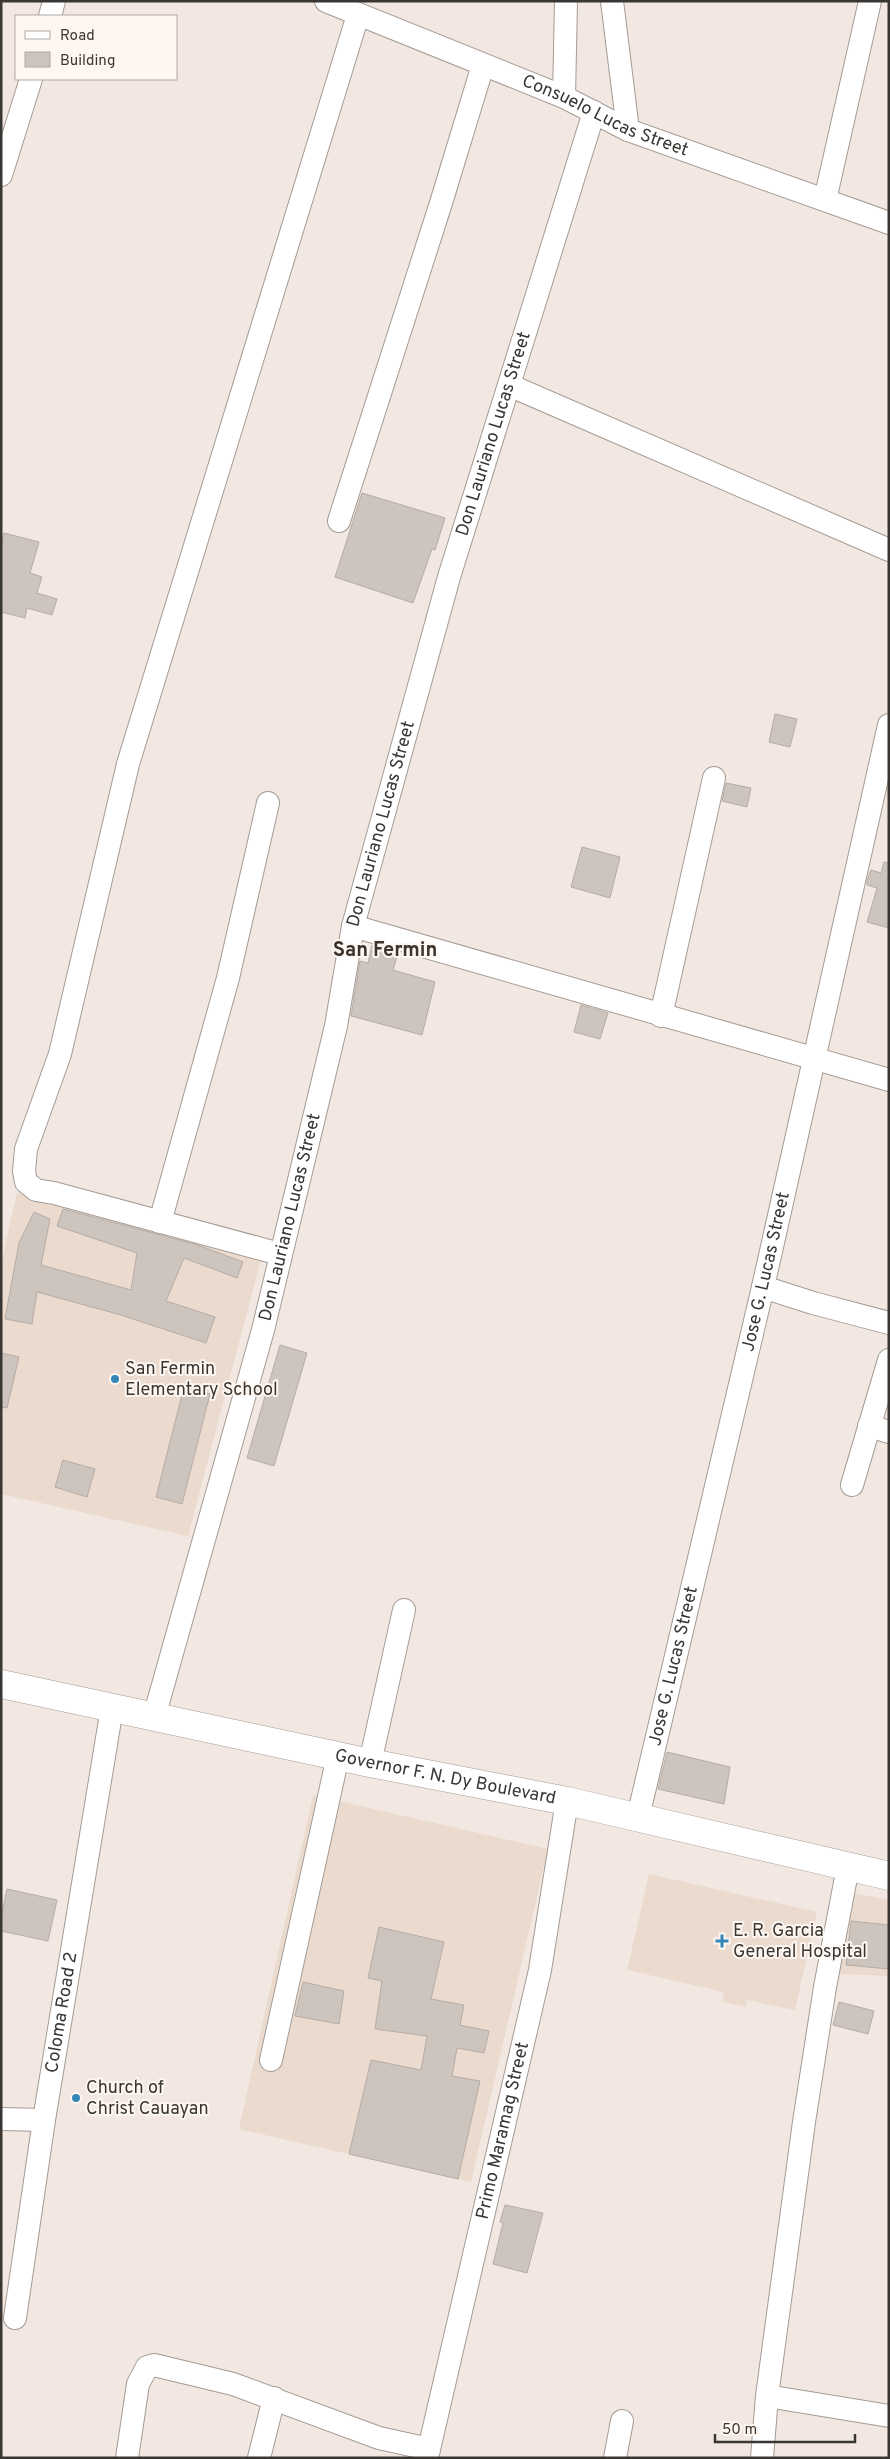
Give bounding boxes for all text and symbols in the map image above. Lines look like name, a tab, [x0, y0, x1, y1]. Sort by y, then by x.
legend	[15, 15, 178, 80]
text: Road	[60, 27, 95, 46]
text: Building	[60, 52, 115, 71]
street label: Consuelo Lucas Street	[519, 70, 691, 162]
street label: Don Lauriano Lucas Street	[451, 329, 536, 539]
street label: Don Lauriano Lucas Street	[342, 718, 420, 930]
district label: San Fermin	[333, 938, 437, 964]
street label: Don Lauriano Lucas Street	[254, 1111, 326, 1323]
street label: Jose G. Lucas Street	[737, 1190, 795, 1354]
place label: San Fermin Elementary School	[125, 1358, 278, 1402]
marker: San Fermin Elementary School	[109, 1373, 121, 1385]
street label: Jose G. Lucas Street	[644, 1584, 704, 1748]
street label: Governor F. N. Dy Boulevard	[333, 1744, 558, 1810]
place label: E. R. Garcia General Hospital	[733, 1920, 867, 1964]
marker: E. R. Garcia General Hospital	[715, 1934, 729, 1948]
street label: Coloma Road 2	[40, 1950, 83, 2075]
street label: Primo Maramag Street	[471, 2040, 534, 2222]
place label: Church of Christ Cauayan	[86, 2077, 209, 2121]
marker: Church of Christ Cauayan	[70, 2092, 82, 2104]
scale bar	[715, 2412, 855, 2444]
text: 50 m	[722, 2421, 757, 2440]

